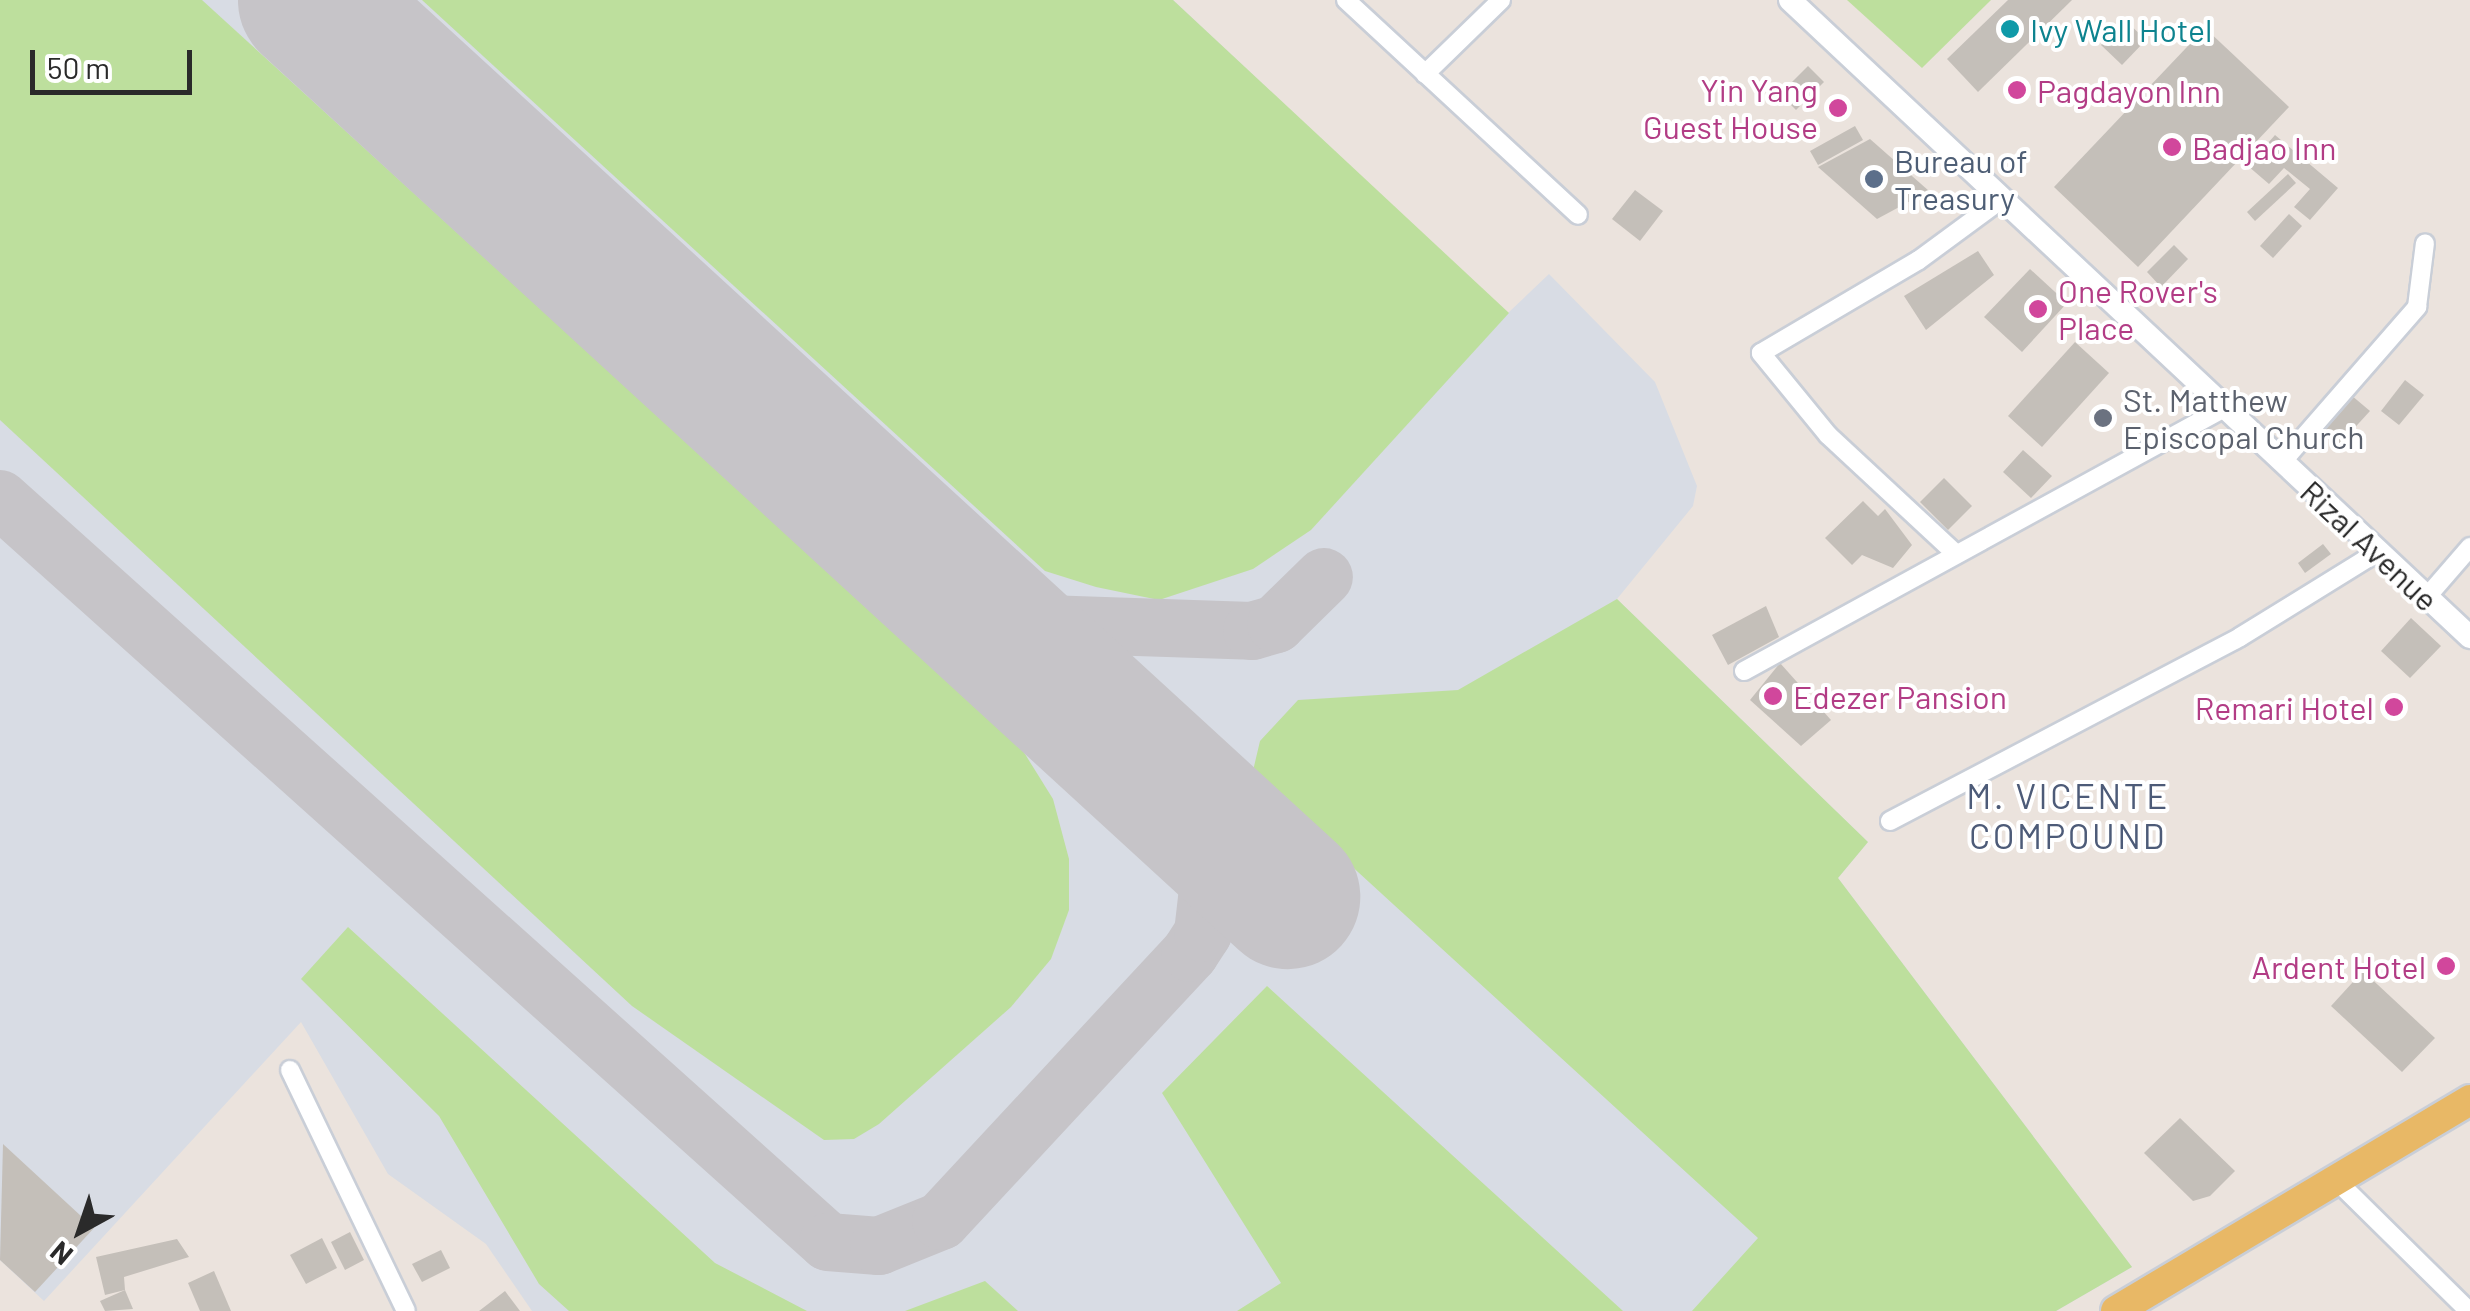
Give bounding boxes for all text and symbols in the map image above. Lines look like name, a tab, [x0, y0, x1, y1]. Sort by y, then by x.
place label: Ivy Wall Hotel	[2030, 10, 2212, 48]
marker: Ivy Wall Hotel	[1999, 18, 2021, 40]
scale bar	[35, 30, 198, 92]
text: 50 m	[47, 49, 110, 85]
place label: Yin Yang Guest House	[1643, 71, 1818, 146]
place label: Pagdayon Inn	[2037, 71, 2221, 109]
marker: Pagdayon Inn	[2006, 79, 2028, 101]
marker: Yin Yang Guest House	[1827, 97, 1849, 119]
place label: Badjao Inn	[2192, 128, 2337, 166]
marker: Badjao Inn	[2161, 136, 2183, 158]
place label: Bureau of Treasury	[1894, 142, 2028, 217]
marker: Bureau of Treasury	[1863, 168, 1885, 190]
place label: One Rover's Place	[2058, 272, 2218, 347]
marker: One Rover's Place	[2027, 298, 2049, 320]
place label: St. Matthew Episcopal Church	[2123, 381, 2365, 456]
marker: St. Matthew Episcopal Church	[2092, 407, 2114, 429]
street label: Rizal Avenue	[2293, 472, 2447, 618]
place label: Edezer Pansion	[1793, 677, 2007, 715]
marker: Edezer Pansion	[1762, 685, 1784, 707]
place label: Remari Hotel	[2195, 688, 2374, 726]
marker: Remari Hotel	[2383, 696, 2405, 718]
district label: M. VICENTE COMPOUND	[1966, 774, 2170, 856]
place label: Ardent Hotel	[2252, 947, 2426, 985]
marker: Ardent Hotel	[2435, 955, 2457, 977]
north arrow	[30, 1181, 130, 1281]
text: N	[43, 1235, 79, 1273]

